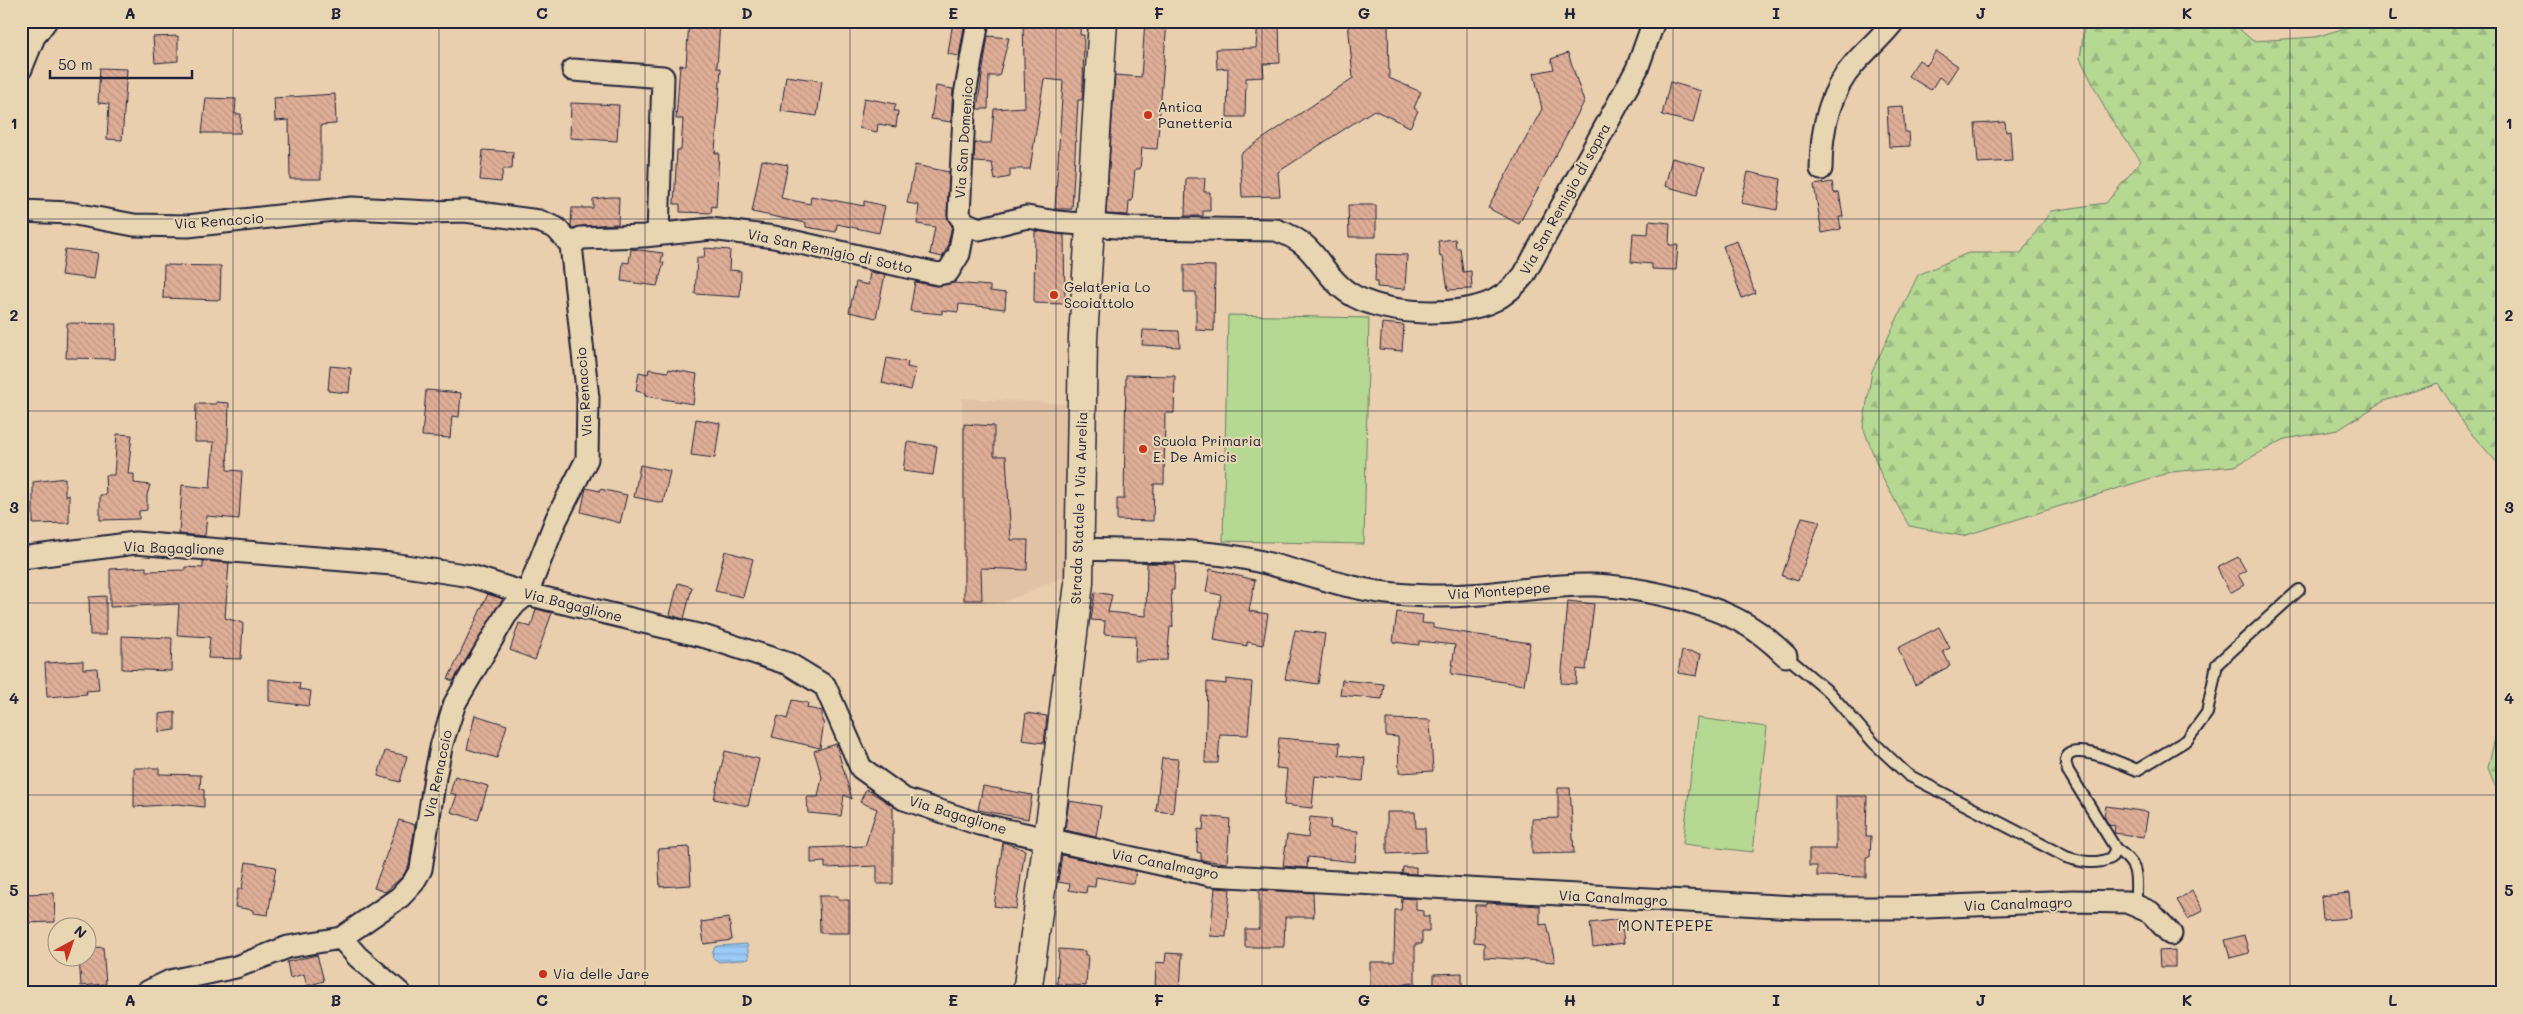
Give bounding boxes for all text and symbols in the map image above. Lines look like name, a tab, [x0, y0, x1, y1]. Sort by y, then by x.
text: A	[124, 2, 136, 23]
text: B	[331, 2, 341, 23]
text: C	[536, 2, 548, 23]
text: D	[741, 2, 753, 23]
text: E	[948, 2, 958, 23]
text: F	[1154, 2, 1164, 23]
text: G	[1358, 2, 1370, 23]
text: H	[1564, 2, 1576, 23]
text: I	[1772, 2, 1780, 23]
text: J	[1976, 2, 1986, 23]
text: K	[2182, 2, 2192, 23]
text: L	[2388, 2, 2398, 23]
scale bar	[50, 48, 192, 80]
text: 50 m	[58, 54, 93, 74]
street label: Via San Domenico	[950, 77, 977, 199]
place label: Antica Panetteria	[1158, 97, 1233, 132]
marker: Antica Panetteria	[1142, 109, 1154, 121]
text: 1	[10, 112, 18, 133]
text: 1	[2505, 112, 2513, 133]
street label: Via San Remigio di sopra	[1515, 119, 1614, 278]
street label: Via Renaccio	[174, 208, 264, 233]
street label: Via San Remigio di Sotto	[746, 224, 914, 277]
place label: Gelateria Lo Scoiattolo	[1064, 277, 1150, 312]
marker: Gelateria Lo Scoiattolo	[1048, 289, 1060, 301]
text: 2	[10, 304, 19, 325]
text: 2	[2505, 304, 2514, 325]
street label: Via Renaccio	[571, 347, 596, 437]
street label: Strada Statale 1 Via Aurelia	[1066, 411, 1091, 605]
place label: Scuola Primaria E. De Amicis	[1153, 431, 1262, 466]
marker: Scuola Primaria E. De Amicis	[1137, 443, 1149, 455]
text: 3	[9, 496, 19, 517]
text: 3	[2504, 496, 2514, 517]
street label: Via Bagaglione	[123, 536, 225, 559]
street label: Via Montepepe	[1447, 577, 1551, 604]
street label: Via Bagaglione	[522, 583, 625, 626]
text: 4	[9, 687, 19, 708]
text: 4	[2504, 687, 2514, 708]
street label: Via Renaccio	[419, 728, 456, 820]
street label: Via Bagaglione	[907, 791, 1009, 838]
street label: Via Canalmagro	[1110, 844, 1220, 883]
text: 5	[9, 879, 19, 900]
text: 5	[2504, 879, 2514, 900]
street label: Via Canalmagro	[1558, 885, 1668, 910]
street label: Via Canalmagro	[1963, 892, 2073, 915]
district label: MONTEPEPE	[1618, 915, 1714, 935]
north arrow	[48, 916, 98, 966]
text: N	[70, 921, 91, 942]
place label: Via delle Jare	[553, 964, 649, 983]
marker: Via delle Jare	[537, 968, 549, 980]
text: A	[124, 989, 136, 1010]
text: B	[331, 989, 341, 1010]
text: C	[536, 989, 548, 1010]
text: D	[741, 989, 753, 1010]
text: E	[948, 989, 958, 1010]
text: F	[1154, 989, 1164, 1010]
text: G	[1358, 989, 1370, 1010]
text: H	[1564, 989, 1576, 1010]
text: I	[1772, 989, 1780, 1010]
text: J	[1976, 989, 1986, 1010]
text: K	[2182, 989, 2192, 1010]
text: L	[2388, 989, 2398, 1010]

